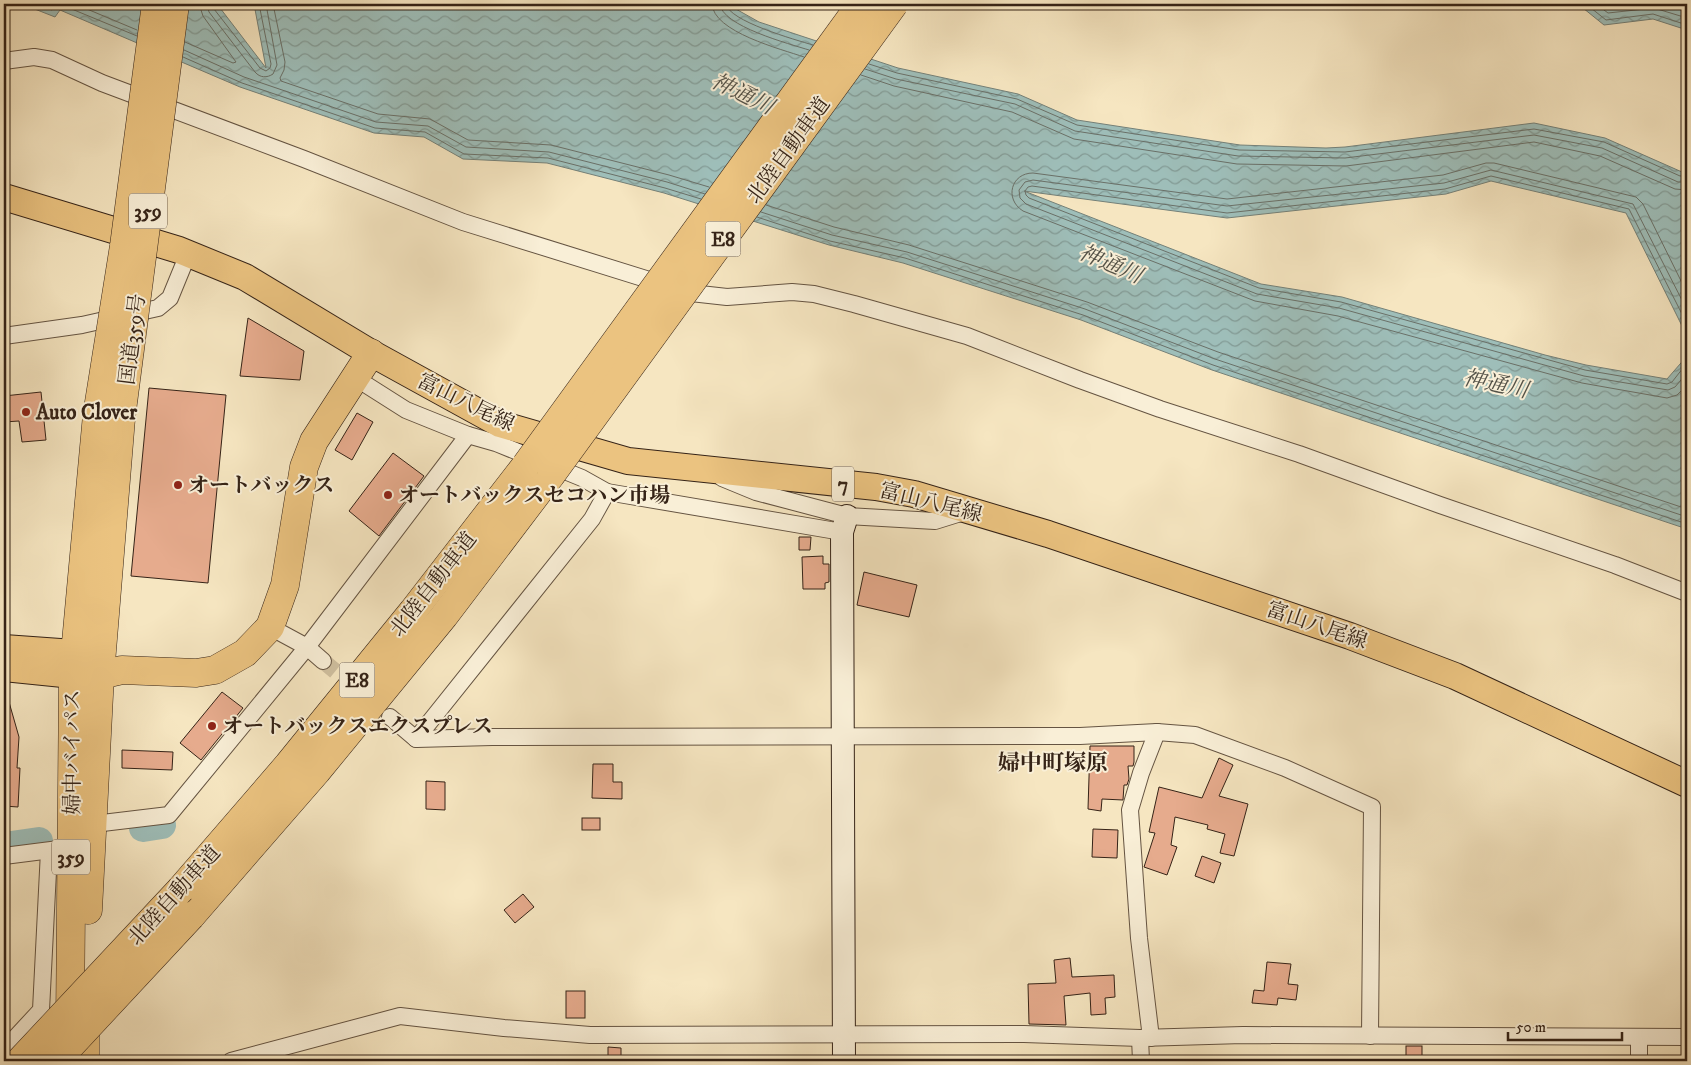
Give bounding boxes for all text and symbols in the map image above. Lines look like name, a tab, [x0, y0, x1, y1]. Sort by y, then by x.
water label: 神通川	[707, 68, 780, 122]
street label: 北陸自動車道	[741, 92, 836, 209]
road number: 359	[129, 194, 167, 228]
road number: E8	[706, 222, 740, 256]
water label: 神通川	[1075, 239, 1148, 290]
street label: 国道359号	[114, 292, 151, 386]
water label: 神通川	[1461, 364, 1533, 405]
street label: 富山八尾線	[413, 368, 518, 438]
place label: Auto Clover	[35, 400, 138, 426]
marker: Auto Clover	[20, 406, 32, 418]
road number: 7	[832, 466, 854, 502]
place label: オートバックス	[188, 473, 334, 499]
street label: 富山八尾線	[877, 478, 985, 528]
marker: オートバックス	[172, 479, 184, 491]
place label: オートバックスセコハン市場	[398, 483, 670, 509]
marker: オートバックスセコハン市場	[382, 489, 394, 501]
street label: 北陸自動車道	[385, 527, 483, 642]
street label: 富山八尾線	[1263, 597, 1371, 655]
road number: E8	[340, 662, 374, 698]
street label: 婦中バイパス	[60, 689, 86, 815]
place label: オートバックスエクスプレス	[222, 714, 493, 740]
marker: オートバックスエクスプレス	[206, 720, 218, 732]
district label: 婦中町塚原	[998, 750, 1108, 777]
road number: 359	[52, 840, 90, 874]
street label: 北陸自動車道	[123, 840, 227, 951]
scale bar	[1508, 1010, 1622, 1042]
text: 50 m	[1516, 1018, 1546, 1037]

